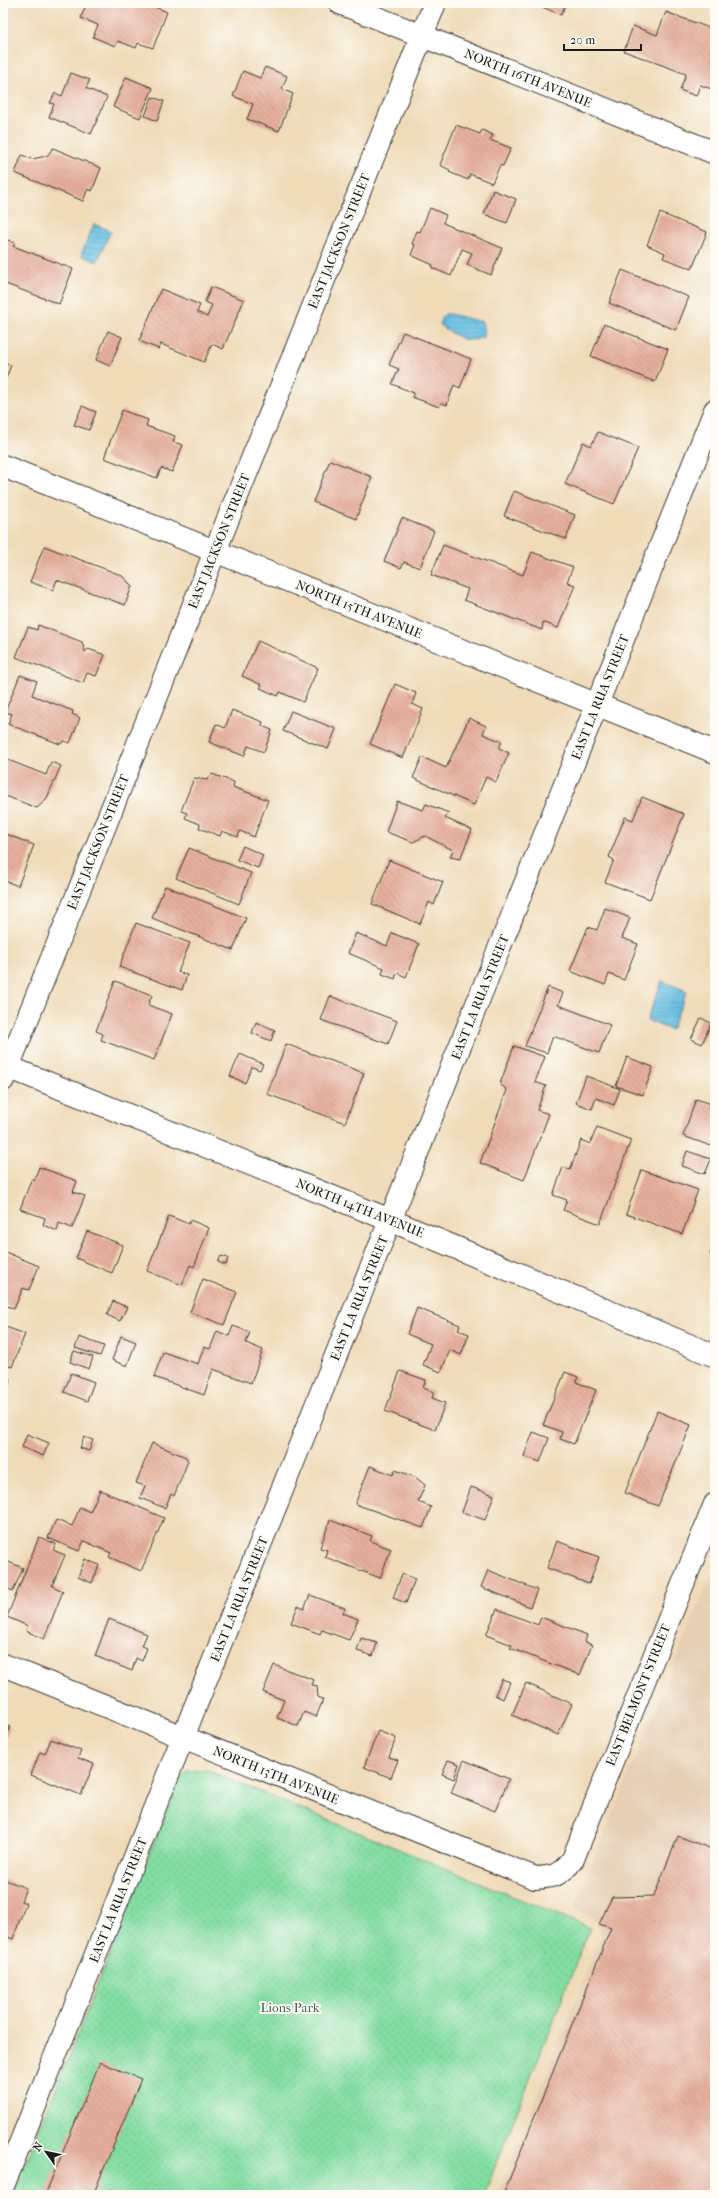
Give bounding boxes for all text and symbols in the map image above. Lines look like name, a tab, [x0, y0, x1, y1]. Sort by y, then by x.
scale bar	[564, 26, 641, 52]
text: 20 m	[570, 33, 595, 47]
street label: NORTH 16TH AVENUE	[462, 46, 594, 110]
street label: EAST JACKSON STREET	[305, 171, 373, 311]
street label: EAST JACKSON STREET	[185, 471, 253, 611]
street label: NORTH 15TH AVENUE	[294, 577, 424, 641]
street label: EAST LA RUA STREET	[568, 632, 632, 762]
street label: EAST JACKSON STREET	[64, 772, 132, 912]
street label: EAST LA RUA STREET	[448, 932, 512, 1062]
street label: NORTH 14TH AVENUE	[294, 1175, 426, 1241]
street label: EAST LA RUA STREET	[327, 1233, 391, 1363]
street label: EAST LA RUA STREET	[207, 1534, 271, 1664]
street label: EAST BELMONT STREET	[603, 1622, 673, 1768]
street label: NORTH 13TH AVENUE	[211, 1743, 341, 1807]
street label: EAST LA RUA STREET	[86, 1835, 150, 1965]
park label: Lions Park	[260, 2000, 320, 2015]
north arrow	[26, 2132, 66, 2172]
text: N	[30, 2139, 46, 2154]

